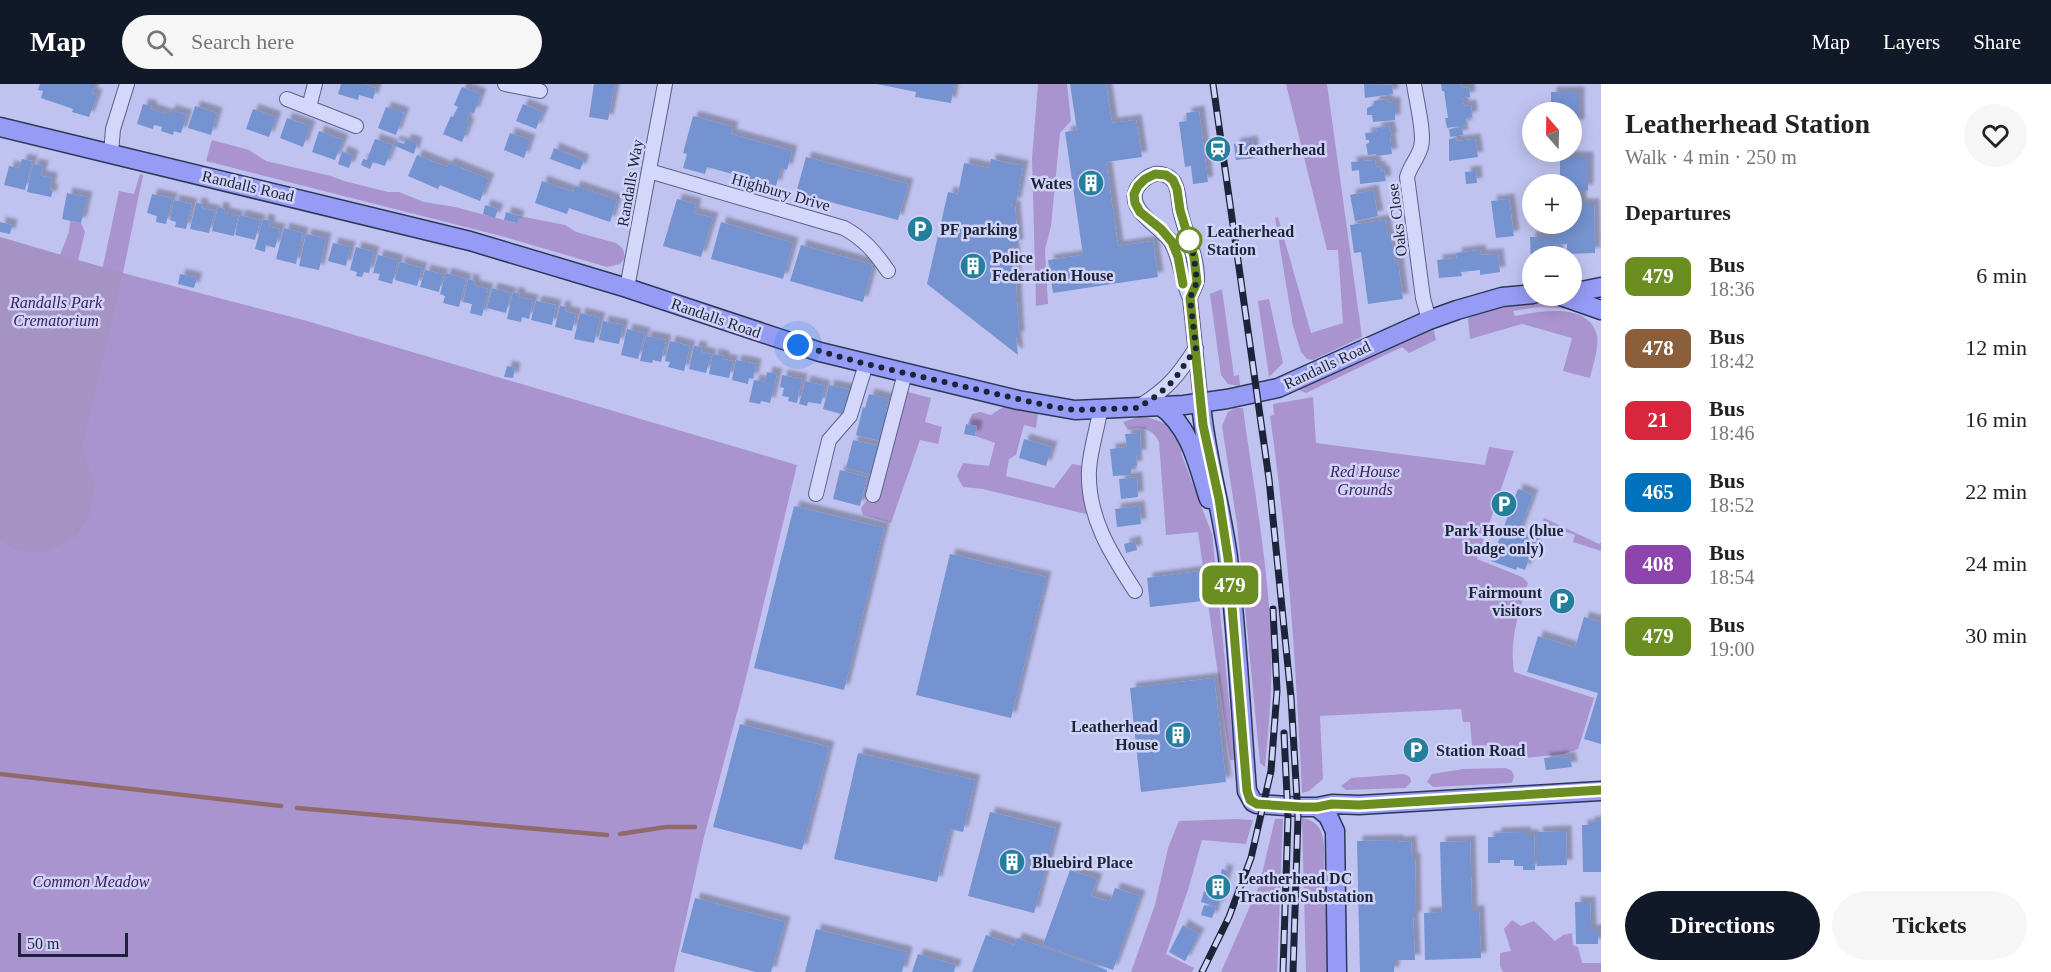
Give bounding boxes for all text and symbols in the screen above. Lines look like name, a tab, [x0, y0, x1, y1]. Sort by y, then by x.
search box	[122, 15, 542, 69]
text: Map	[30, 26, 86, 57]
icon: search	[143, 26, 176, 59]
text: Search here	[191, 29, 294, 54]
text: Map	[1812, 30, 1850, 54]
text: Layers	[1883, 30, 1940, 54]
text: Share	[1973, 30, 2021, 54]
north arrow	[1522, 102, 1582, 162]
map controls	[1522, 102, 1582, 306]
button: heart	[1964, 104, 2027, 167]
text: Leatherhead Station	[1625, 108, 1870, 139]
station icon: Leatherhead	[1203, 134, 1233, 164]
street label: Randalls Way	[614, 138, 647, 228]
place label: Leatherhead	[1238, 141, 1325, 158]
text: Walk · 4 min · 250 m	[1625, 146, 1797, 168]
street label: Randalls Road	[200, 167, 296, 205]
building icon: Wates	[1076, 168, 1106, 198]
street label: Highbury Drive	[729, 170, 832, 215]
button: +	[1522, 174, 1582, 234]
place label: Wates	[1030, 175, 1072, 192]
street label: Oaks Close	[1384, 183, 1410, 257]
text: Departures	[1625, 200, 1731, 225]
parking icon: PF parking	[905, 214, 935, 244]
place label: PF parking	[940, 221, 1017, 239]
place label: Leatherhead Station	[1207, 223, 1294, 258]
marker: Leatherhead Station	[1176, 227, 1202, 253]
button: −	[1522, 246, 1582, 306]
place label: Police Federation House	[992, 249, 1113, 284]
building icon: Police Federation House	[958, 251, 988, 281]
text: Bus	[1709, 252, 1744, 277]
text: 6 min	[1976, 263, 2027, 288]
text: 479	[1642, 264, 1674, 288]
text: 18:36	[1709, 278, 1755, 300]
park label: Randalls Park Crematorium	[9, 294, 103, 329]
street label: Randalls Road	[669, 295, 763, 341]
text: Bus	[1709, 324, 1744, 349]
your location	[783, 330, 813, 360]
text: 12 min	[1965, 335, 2027, 360]
text: 478	[1642, 336, 1674, 360]
street label: Randalls Road	[1281, 337, 1373, 393]
text: 18:42	[1709, 350, 1755, 372]
text: Bus	[1709, 396, 1744, 421]
text: 16 min	[1965, 407, 2027, 432]
text: 21	[1648, 408, 1669, 432]
text: 18:46	[1709, 422, 1755, 444]
park label: Red House Grounds	[1329, 463, 1400, 498]
text: Bus	[1709, 468, 1744, 493]
text: 22 min	[1965, 479, 2027, 504]
text: 465	[1642, 480, 1674, 504]
parking icon: Park House (blue badge only)	[1489, 489, 1519, 519]
text: 18:52	[1709, 494, 1755, 516]
place label: Park House (blue badge only)	[1444, 522, 1564, 558]
text: Bus	[1709, 540, 1744, 565]
text: 24 min	[1965, 551, 2027, 576]
text: 408	[1642, 552, 1674, 576]
line badge: 479	[1196, 566, 1264, 604]
text: 18:54	[1709, 566, 1755, 588]
text: 479	[1214, 573, 1246, 597]
place label: Fairmount visitors	[1468, 584, 1543, 619]
parking icon: Fairmount visitors	[1547, 586, 1577, 616]
text: Bus	[1709, 612, 1744, 637]
text: 30 min	[1965, 623, 2027, 648]
text: 479	[1642, 624, 1674, 648]
text: 19:00	[1709, 638, 1755, 660]
place label: Leatherhead House	[1071, 718, 1158, 753]
building icon: Leatherhead House	[1163, 720, 1193, 750]
parking icon: Station Road	[1401, 735, 1431, 765]
place label: Station Road	[1436, 742, 1525, 759]
building icon: Bluebird Place	[997, 847, 1027, 877]
place label: Bluebird Place	[1032, 854, 1133, 871]
place label: Leatherhead DC Traction Substation	[1238, 870, 1373, 905]
building icon: Leatherhead DC Traction Substation	[1203, 872, 1233, 902]
park label: Common Meadow	[33, 873, 150, 890]
button: Directions	[1625, 891, 1820, 960]
button: Tickets	[1832, 891, 2027, 960]
scale bar	[18, 930, 128, 958]
text: 50 m	[27, 935, 59, 952]

